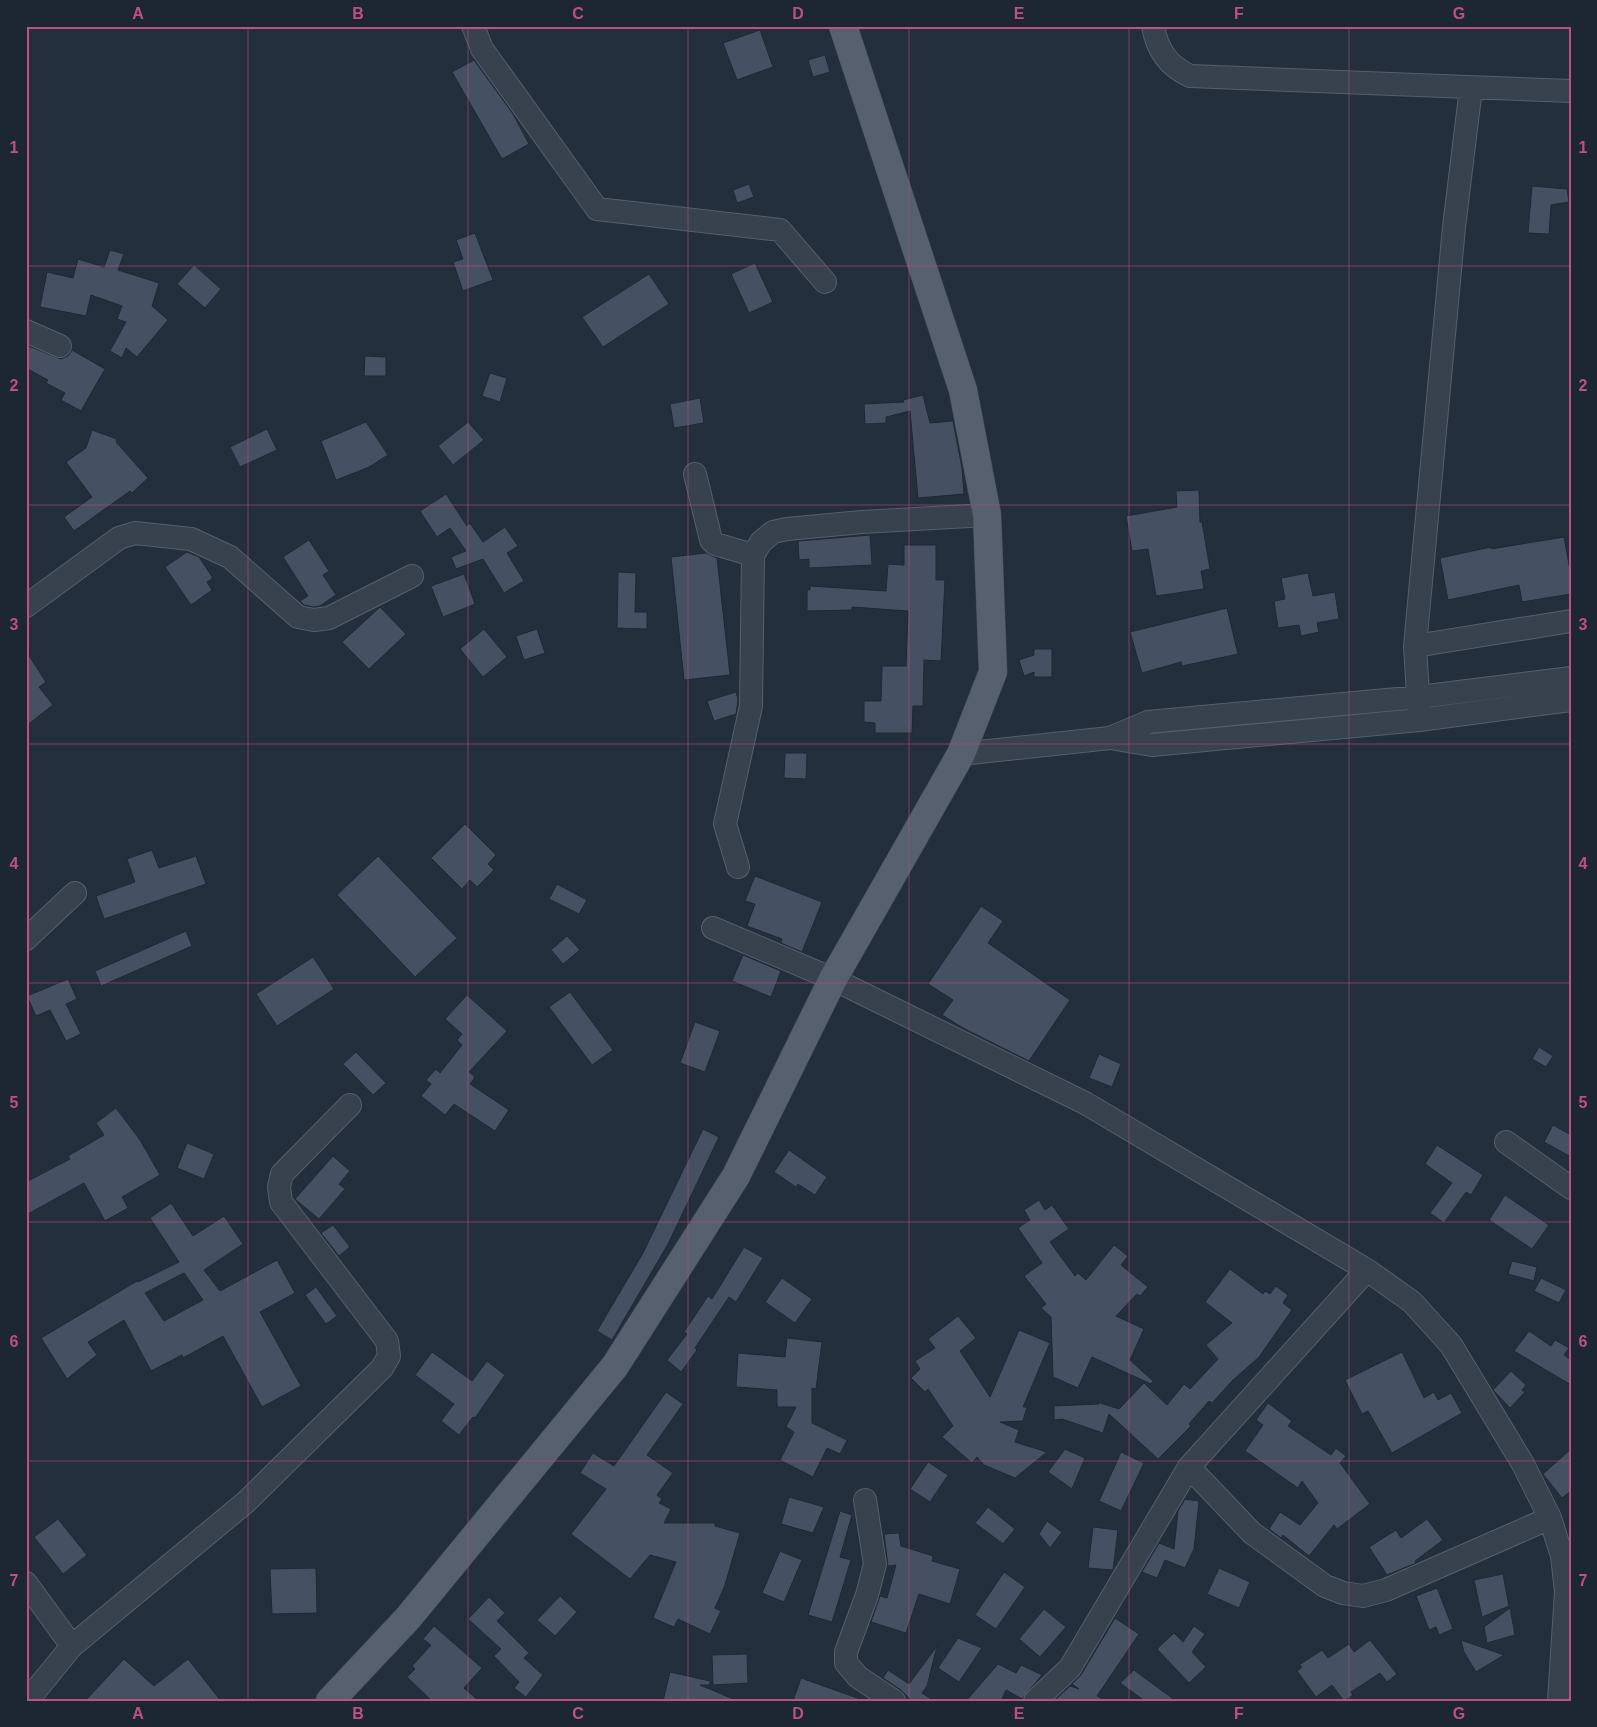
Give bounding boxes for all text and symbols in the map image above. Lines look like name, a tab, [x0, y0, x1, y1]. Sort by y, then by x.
text: A	[132, 5, 144, 22]
text: B	[352, 5, 364, 22]
text: C	[572, 5, 584, 22]
text: D	[792, 5, 804, 22]
text: E	[1014, 5, 1025, 22]
text: F	[1234, 5, 1244, 22]
text: G	[1453, 5, 1465, 22]
text: 1	[10, 139, 19, 156]
text: 1	[1579, 139, 1588, 156]
text: 2	[10, 377, 19, 394]
text: 2	[1579, 377, 1588, 394]
text: 3	[10, 616, 19, 633]
text: 3	[1579, 616, 1588, 633]
text: 4	[10, 855, 19, 872]
text: 4	[1579, 855, 1588, 872]
text: 5	[10, 1094, 19, 1111]
text: 5	[1579, 1094, 1588, 1111]
text: 6	[10, 1333, 19, 1350]
text: 6	[1579, 1333, 1588, 1350]
text: 7	[10, 1572, 19, 1589]
text: 7	[1579, 1572, 1588, 1589]
text: A	[132, 1705, 144, 1722]
text: B	[352, 1705, 364, 1722]
text: C	[572, 1705, 584, 1722]
text: D	[792, 1705, 804, 1722]
text: E	[1014, 1705, 1025, 1722]
text: F	[1234, 1705, 1244, 1722]
text: G	[1453, 1705, 1465, 1722]

